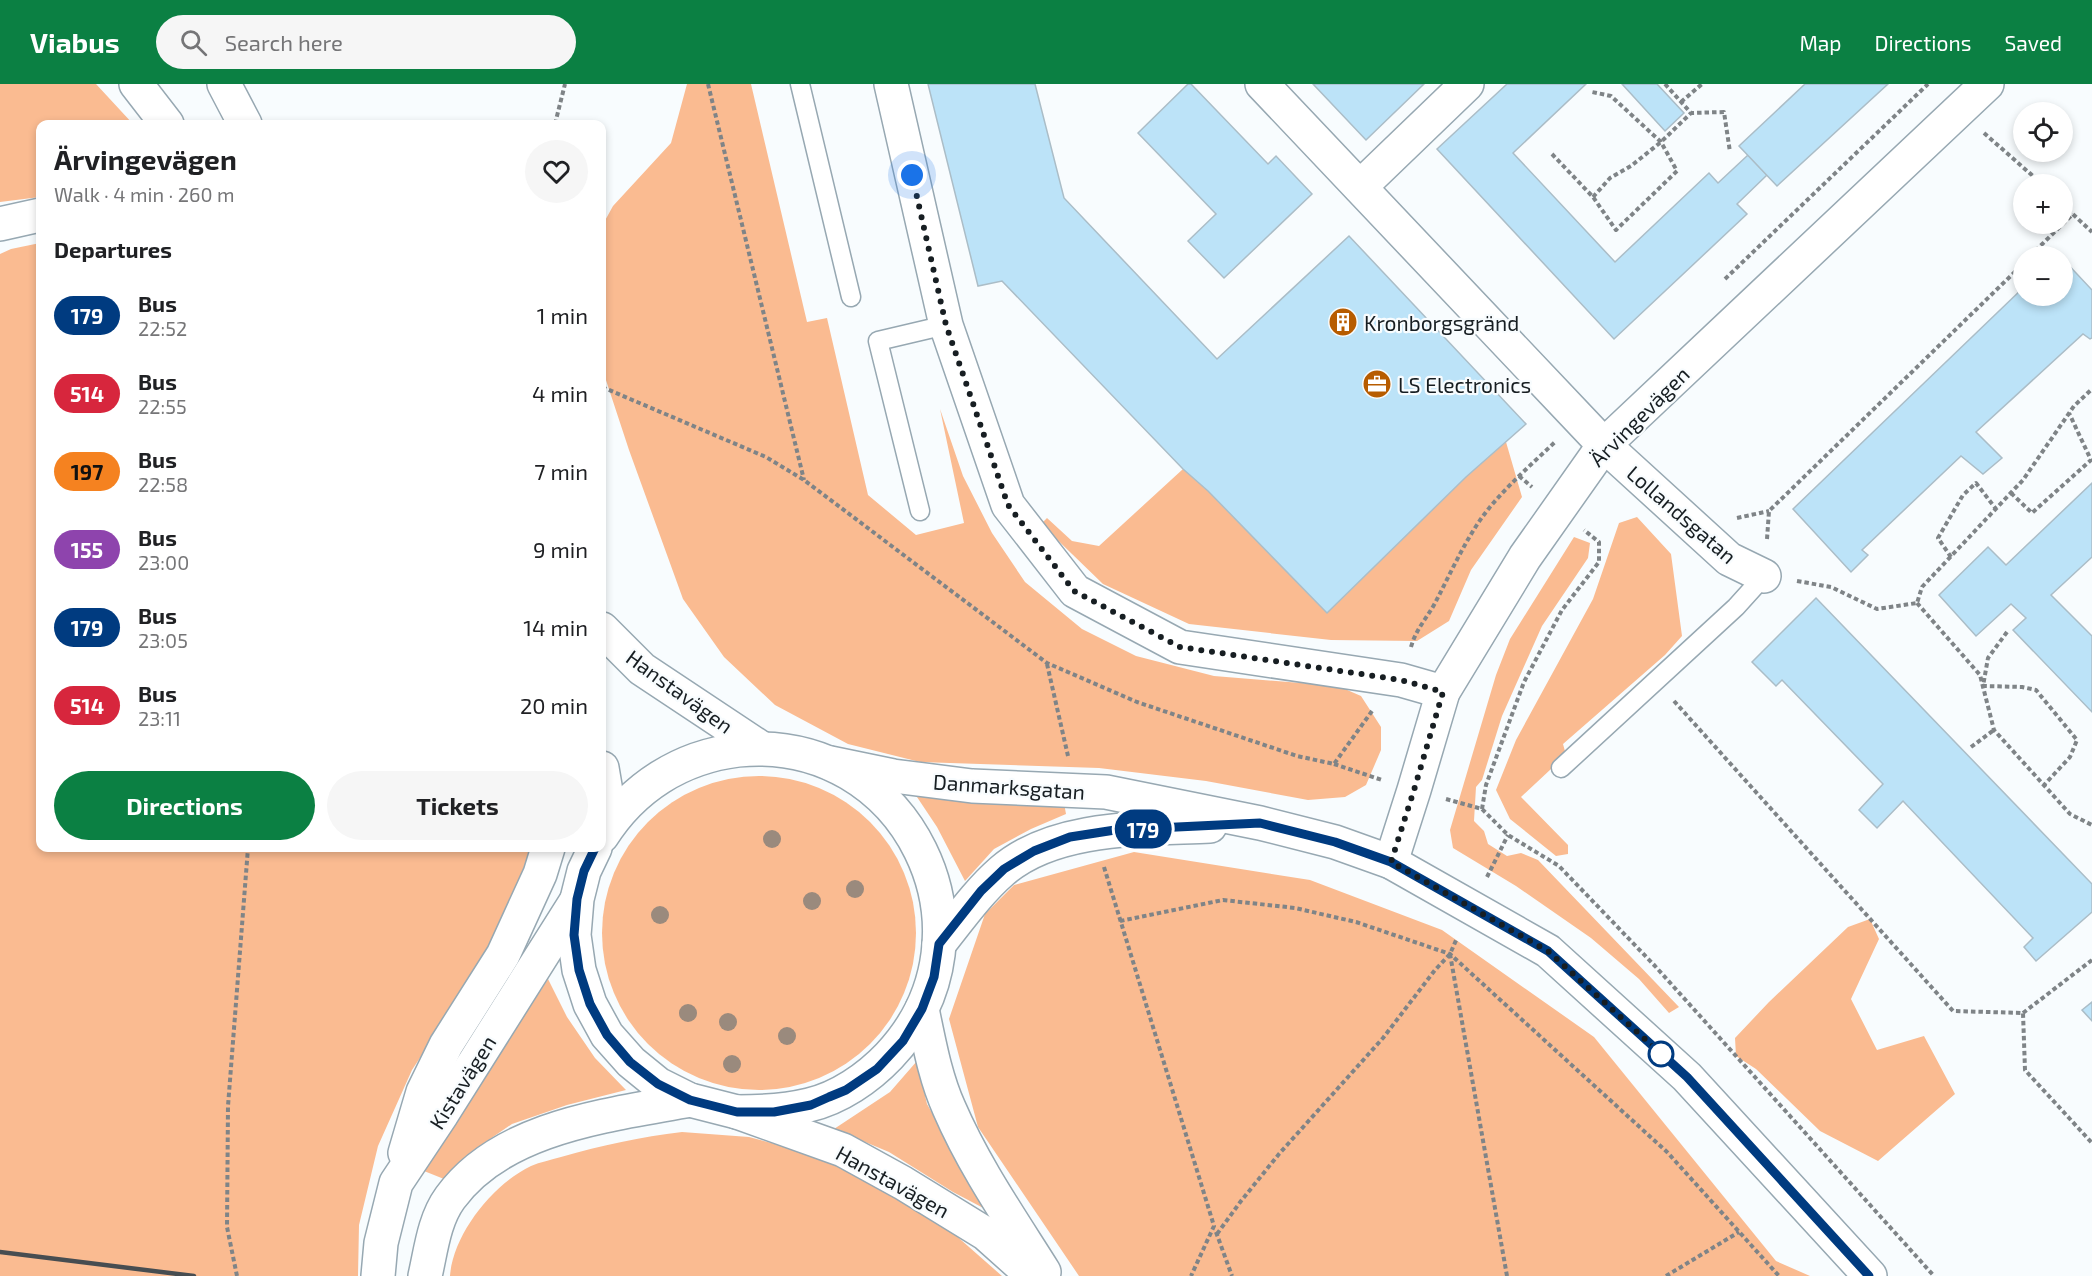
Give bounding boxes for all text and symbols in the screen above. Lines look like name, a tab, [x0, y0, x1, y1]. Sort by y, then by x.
search box	[156, 15, 576, 69]
text: Viabus	[30, 25, 120, 59]
icon: search	[177, 26, 210, 59]
text: Search here	[225, 29, 343, 55]
text: Map	[1799, 30, 1842, 55]
text: Directions	[1875, 30, 1971, 55]
text: Saved	[2004, 30, 2062, 55]
map controls	[2013, 102, 2073, 306]
button: locate	[2013, 102, 2073, 162]
button: heart	[525, 140, 588, 203]
text: Ärvingevägen	[54, 142, 237, 176]
your location	[897, 160, 927, 190]
button: +	[2013, 174, 2073, 234]
text: Walk · 4 min · 260 m	[54, 182, 234, 206]
text: Departures	[54, 236, 172, 262]
button: −	[2013, 246, 2073, 306]
text: Bus	[138, 290, 177, 316]
text: 1 min	[537, 302, 588, 328]
text: 179	[71, 303, 103, 328]
building icon: Kronborgsgränd	[1327, 306, 1359, 338]
place label: Kronborgsgränd	[1364, 310, 1519, 335]
text: 22:52	[138, 316, 187, 340]
street label: Ärvingevägen	[1584, 361, 1694, 471]
text: Bus	[138, 368, 177, 394]
office icon: LS Electronics	[1361, 368, 1393, 400]
place label: LS Electronics	[1398, 372, 1531, 397]
text: 4 min	[532, 380, 588, 406]
text: 514	[70, 381, 104, 406]
text: 22:55	[138, 394, 187, 418]
text: Bus	[138, 446, 177, 472]
text: 7 min	[534, 458, 588, 484]
text: 197	[71, 459, 103, 484]
street label: Lollandsgatan	[1622, 460, 1742, 568]
text: 22:58	[138, 472, 188, 496]
text: Bus	[138, 524, 177, 550]
text: 9 min	[533, 536, 588, 562]
text: 155	[71, 537, 103, 562]
text: 23:00	[138, 550, 189, 574]
text: Bus	[138, 602, 177, 628]
text: 14 min	[523, 614, 588, 640]
text: 179	[71, 615, 103, 640]
text: 23:05	[138, 628, 188, 652]
street label: Hanstavägen	[622, 644, 738, 738]
text: Bus	[138, 680, 177, 706]
text: 20 min	[520, 692, 588, 718]
text: 514	[70, 693, 104, 718]
text: 23:11	[138, 706, 181, 730]
street label: Danmarksgatan	[932, 768, 1086, 804]
button: Directions	[54, 771, 315, 840]
button: Tickets	[327, 771, 588, 840]
line badge: 179	[1108, 810, 1178, 848]
text: 179	[1127, 817, 1159, 842]
street label: Kistavägen	[423, 1031, 501, 1133]
unlabelled marker	[1648, 1041, 1674, 1067]
street label: Hanstavägen	[832, 1140, 954, 1222]

